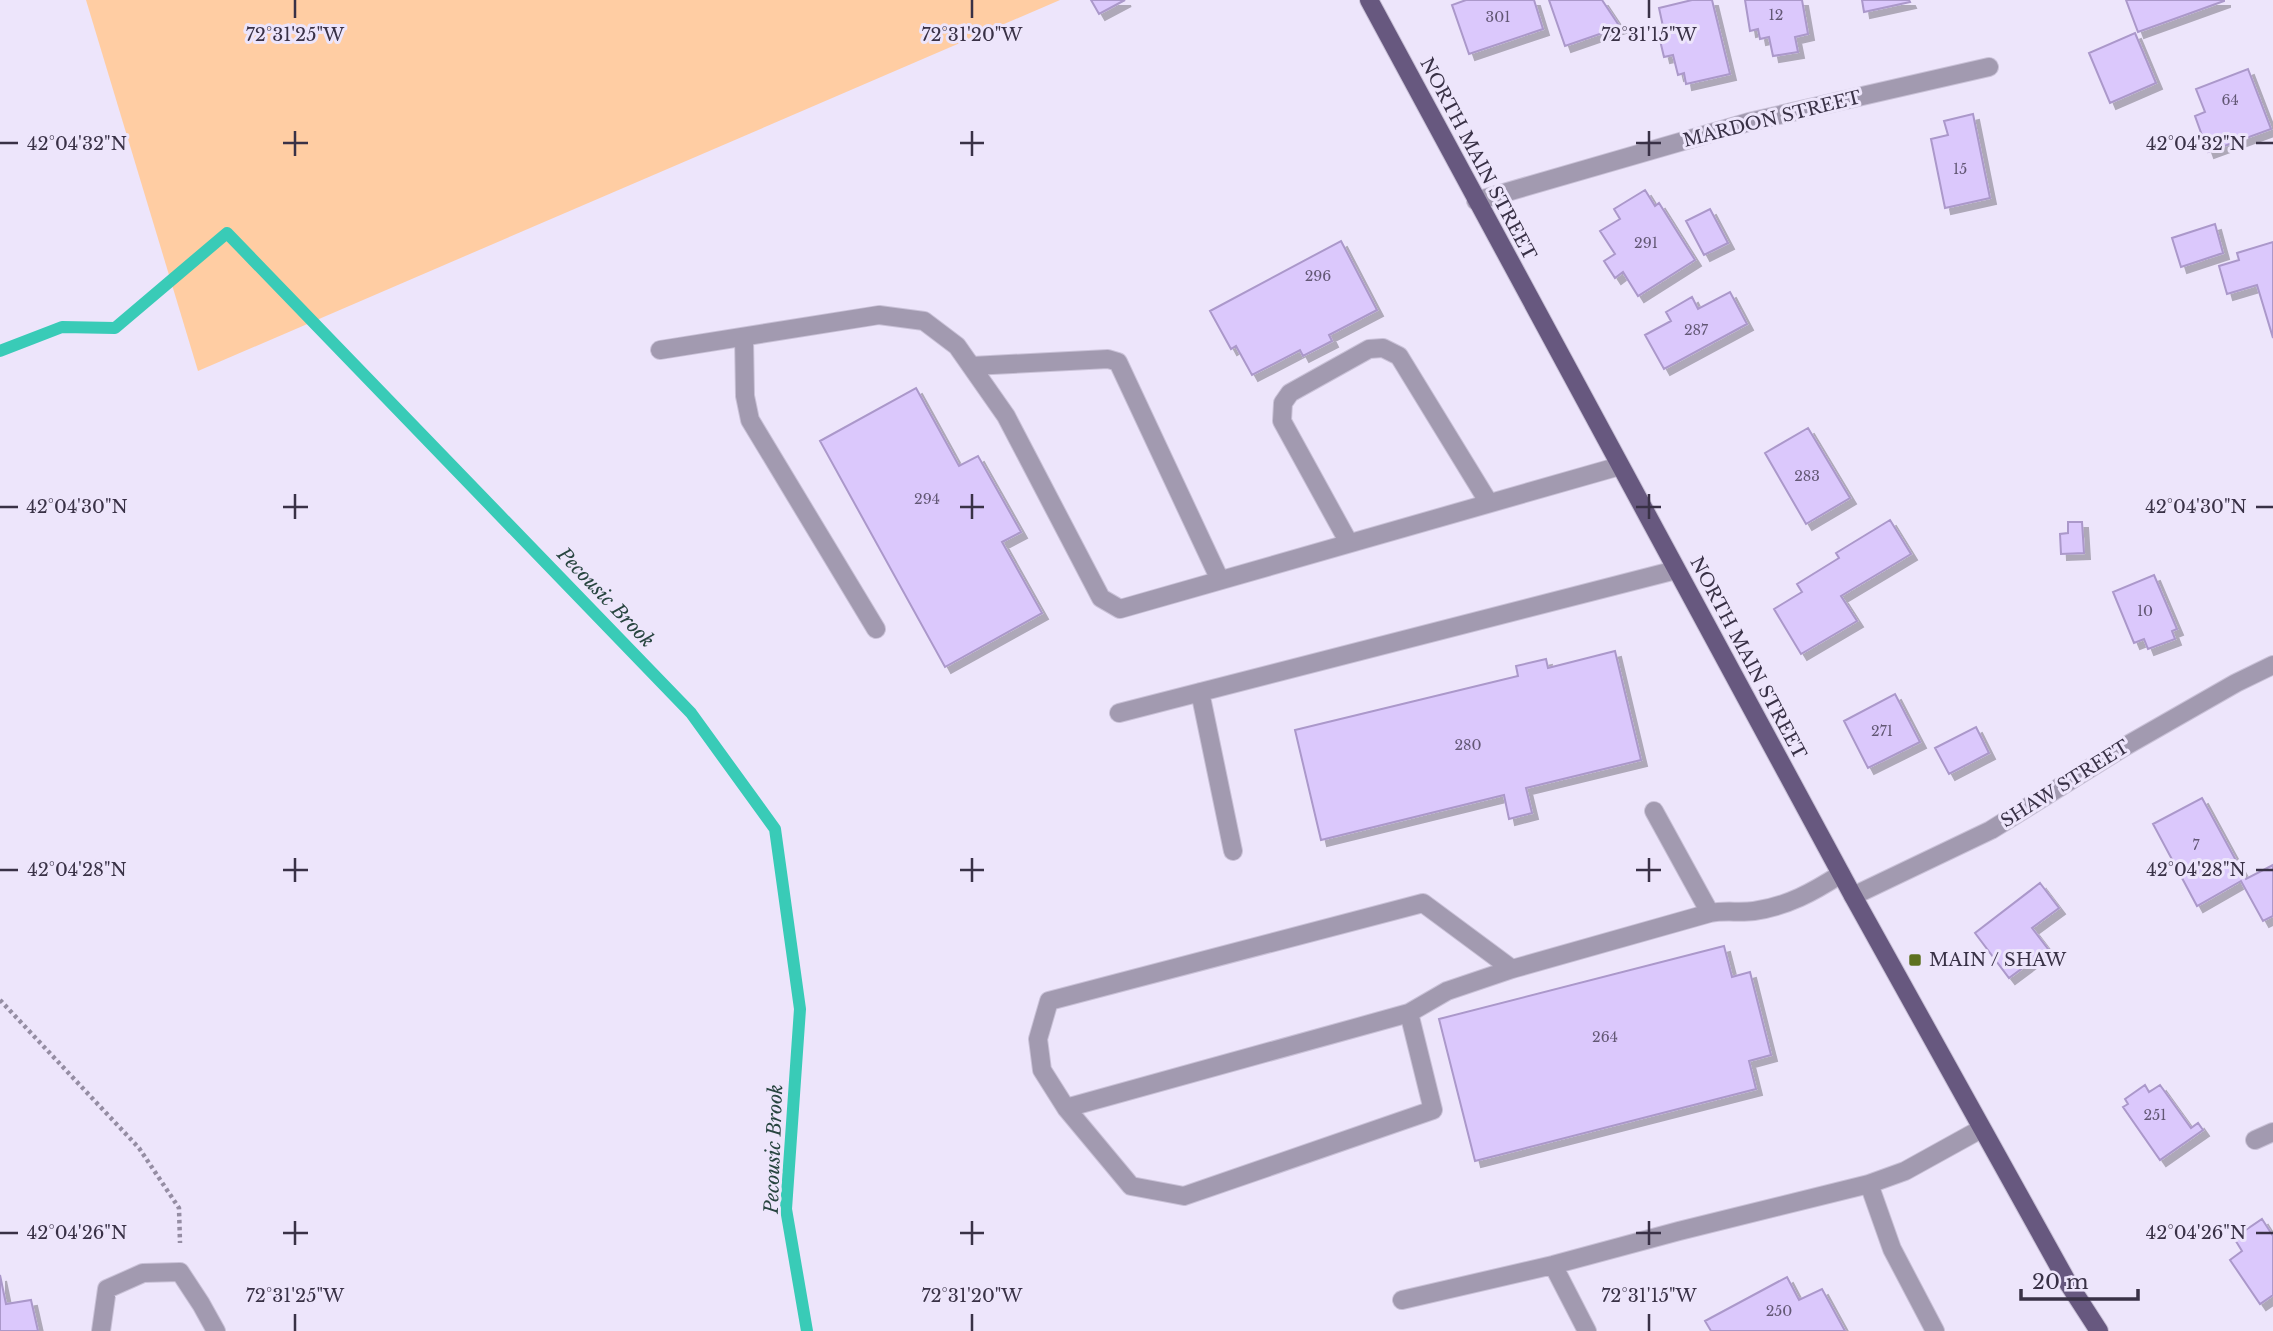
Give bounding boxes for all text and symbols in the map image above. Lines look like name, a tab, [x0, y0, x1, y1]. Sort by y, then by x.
house number: 12	[1769, 6, 1783, 24]
house number: 301	[1486, 8, 1510, 26]
text: 72°31'25"W	[246, 24, 345, 46]
text: 72°31'20"W	[921, 24, 1023, 46]
text: 72°31'15"W	[1601, 24, 1698, 46]
street label: NORTH MAIN STREET	[1415, 54, 1541, 264]
street label: MARDON STREET	[1681, 86, 1864, 152]
house number: 64	[2221, 91, 2239, 109]
text: 42°04'32"N	[27, 133, 127, 155]
text: 42°04'32"N	[2146, 133, 2246, 155]
house number: 15	[1953, 160, 1967, 178]
house number: 291	[1634, 234, 1658, 252]
house number: 296	[1305, 267, 1331, 285]
house number: 287	[1684, 321, 1709, 339]
house number: 283	[1794, 467, 1820, 485]
house number: 294	[914, 490, 940, 508]
text: 42°04'30"N	[26, 496, 128, 518]
text: 42°04'30"N	[2145, 496, 2247, 518]
water label: Pecousic Brook	[552, 542, 659, 652]
street label: NORTH MAIN STREET	[1685, 553, 1811, 763]
house number: 10	[2137, 602, 2153, 620]
house number: 271	[1871, 722, 1893, 740]
street label: SHAW STREET	[1997, 735, 2134, 832]
house number: 280	[1454, 736, 1482, 754]
house number: 7	[2192, 836, 2200, 854]
text: 42°04'28"N	[27, 859, 127, 881]
text: 42°04'28"N	[2146, 859, 2246, 881]
place label: MAIN / SHAW	[1929, 949, 2067, 971]
marker: MAIN / SHAW	[1907, 952, 1923, 968]
house number: 264	[1592, 1028, 1618, 1046]
water label: Pecousic Brook	[760, 1084, 787, 1215]
house number: 251	[2144, 1106, 2166, 1124]
text: 42°04'26"N	[27, 1222, 127, 1244]
text: 42°04'26"N	[2146, 1222, 2246, 1244]
scale bar	[2021, 1258, 2138, 1302]
text: 20 m	[2032, 1269, 2089, 1295]
text: 72°31'25"W	[246, 1285, 345, 1307]
text: 72°31'20"W	[921, 1285, 1023, 1307]
text: 72°31'15"W	[1601, 1285, 1698, 1307]
house number: 250	[1766, 1302, 1792, 1320]

